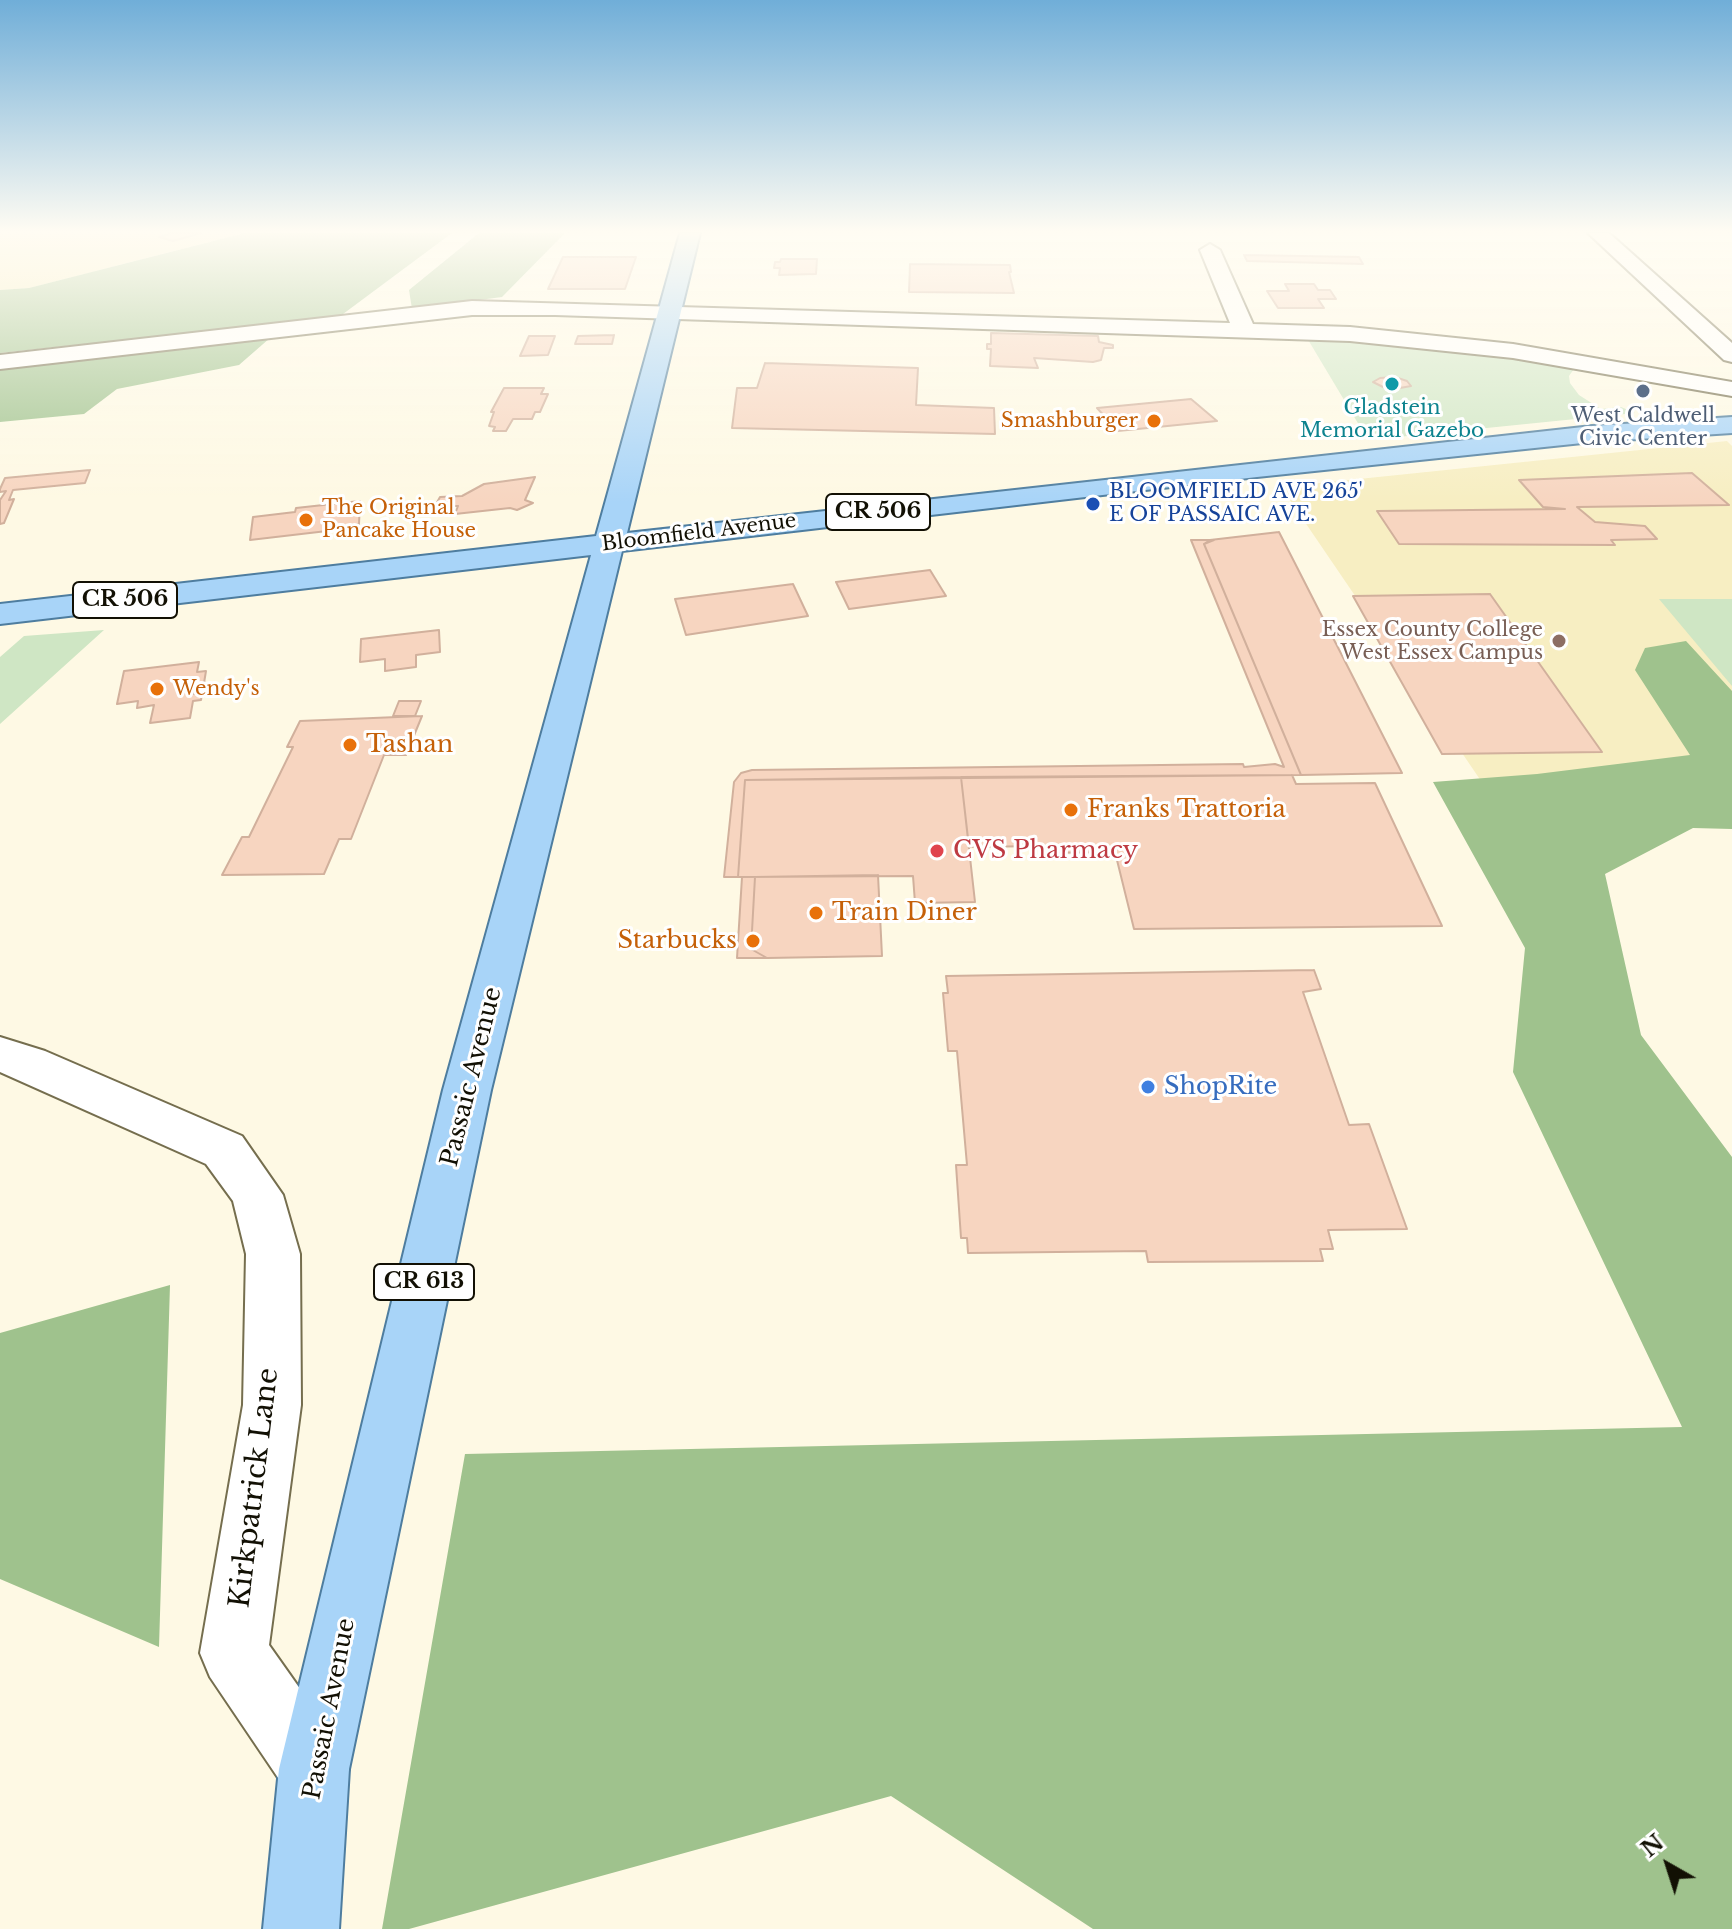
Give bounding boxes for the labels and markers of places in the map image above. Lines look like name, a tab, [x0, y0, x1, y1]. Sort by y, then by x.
marker: Gladstein Memorial Gazebo	[1383, 375, 1401, 393]
marker: West Caldwell Civic Center	[1634, 382, 1652, 400]
place label: Gladstein Memorial Gazebo	[1300, 396, 1484, 443]
place label: West Caldwell Civic Center	[1571, 404, 1715, 451]
place label: Smashburger	[1001, 409, 1138, 433]
marker: Smashburger	[1145, 412, 1163, 430]
place label: BLOOMFIELD AVE 265' E OF PASSAIC AVE.	[1109, 480, 1363, 527]
marker: BLOOMFIELD AVE 265' E OF PASSAIC AVE.	[1084, 495, 1102, 513]
place label: The Original Pancake House	[322, 496, 476, 543]
marker: The Original Pancake House	[297, 511, 315, 529]
place label: Essex County College West Essex Campus	[1322, 618, 1543, 665]
marker: Essex County College West Essex Campus	[1550, 632, 1568, 650]
place label: Wendy's	[173, 677, 259, 701]
marker: Wendy's	[148, 680, 166, 698]
place label: Tashan	[366, 731, 453, 759]
marker: Tashan	[341, 736, 359, 754]
place label: Franks Trattoria	[1087, 796, 1286, 824]
marker: Franks Trattoria	[1062, 801, 1080, 819]
place label: CVS Pharmacy	[953, 837, 1138, 865]
marker: CVS Pharmacy	[928, 842, 946, 860]
place label: Train Diner	[832, 899, 977, 927]
marker: Train Diner	[807, 904, 825, 922]
place label: Starbucks	[618, 927, 737, 955]
marker: Starbucks	[744, 932, 762, 950]
place label: ShopRite	[1164, 1073, 1277, 1101]
marker: ShopRite	[1139, 1078, 1157, 1096]

